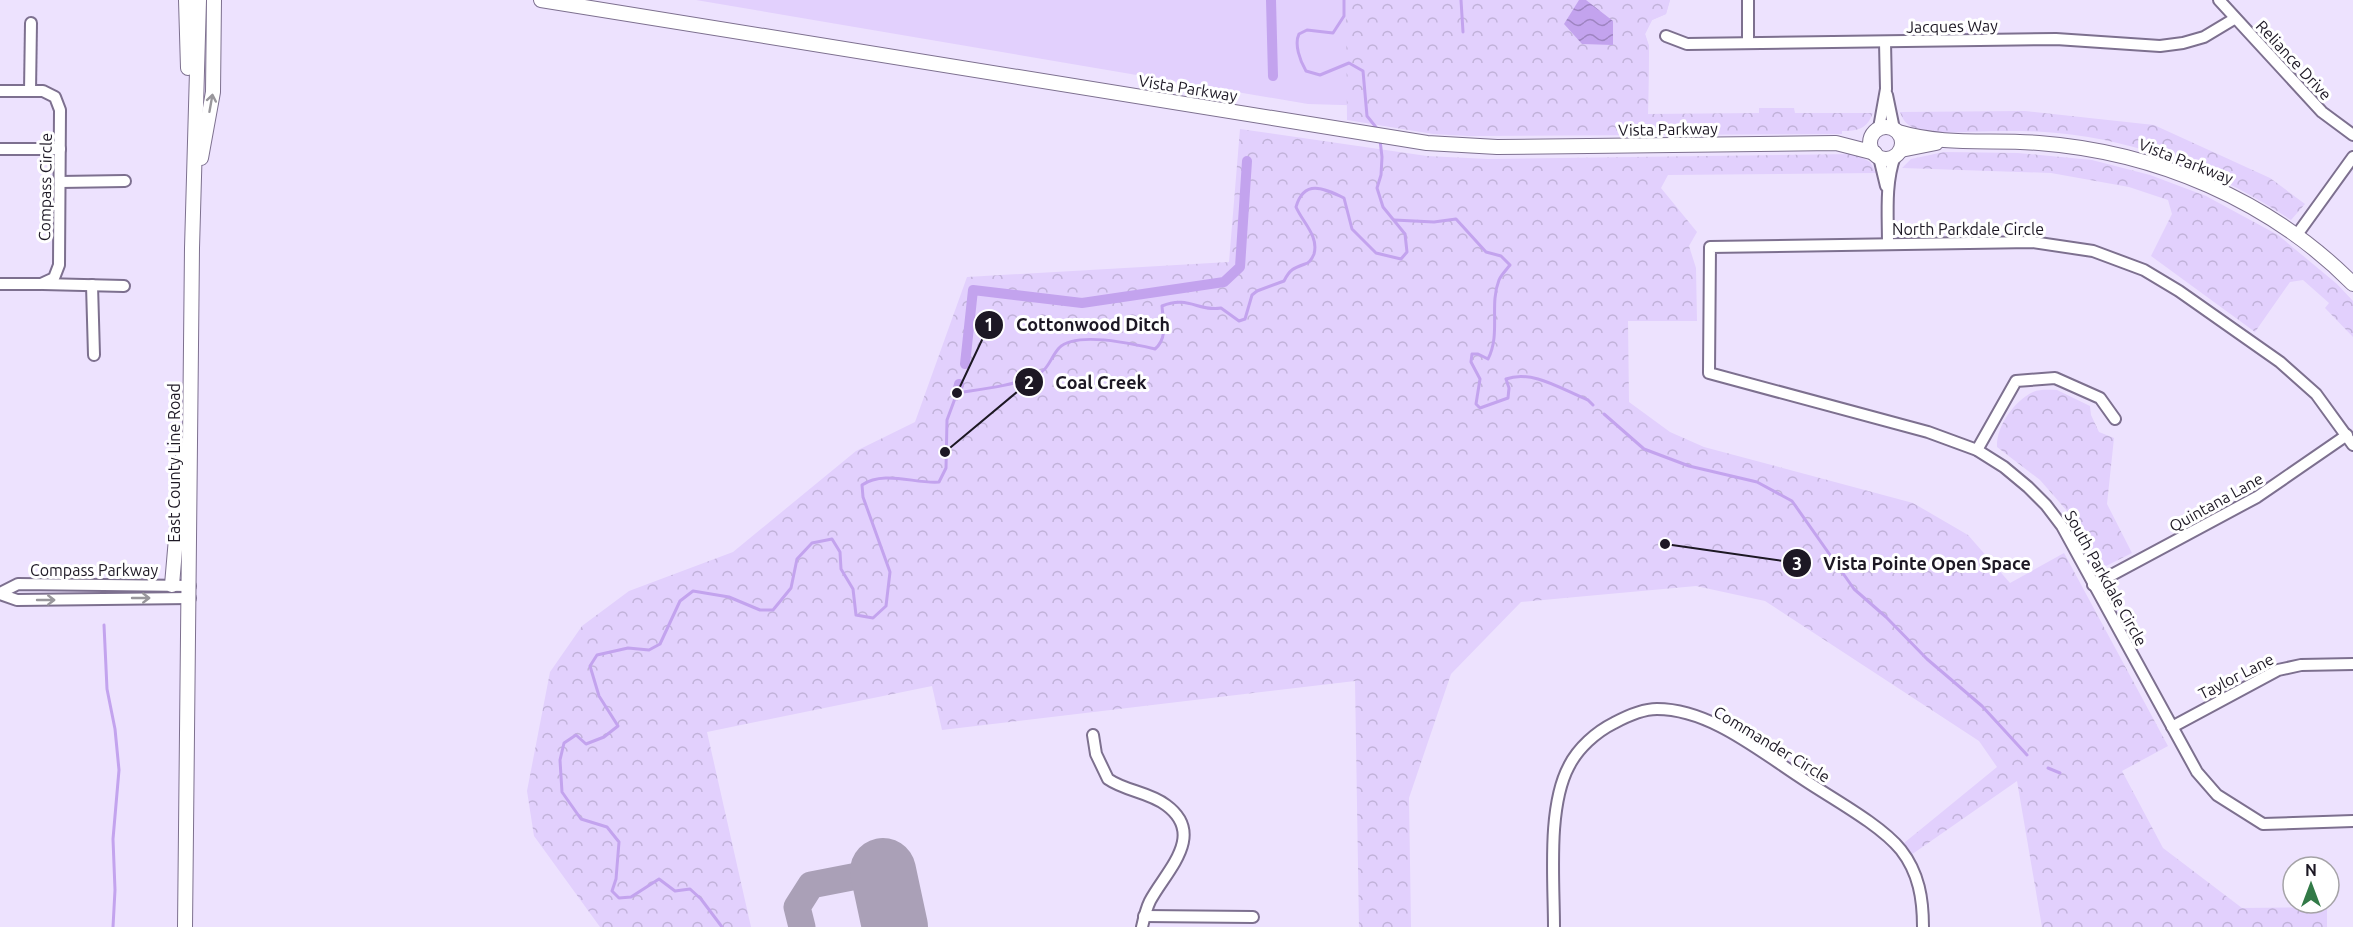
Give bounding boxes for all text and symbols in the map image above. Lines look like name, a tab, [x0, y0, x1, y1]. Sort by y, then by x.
street label: Jacques Way	[1906, 16, 1998, 36]
street label: Reliance Drive	[2253, 17, 2335, 103]
street label: Vista Parkway	[1137, 71, 1239, 105]
one-way arrow	[206, 94, 217, 113]
street label: Vista Parkway	[1618, 119, 1718, 139]
street label: Compass Circle	[35, 133, 55, 241]
street label: Vista Parkway	[2136, 135, 2236, 187]
street label: North Parkdale Circle	[1892, 220, 2044, 238]
callout: Cottonwood Ditch	[974, 307, 1182, 343]
text: 1	[984, 314, 994, 334]
text: Cottonwood Ditch	[1016, 314, 1170, 334]
callout: Coal Creek	[1014, 364, 1159, 400]
text: 2	[1024, 372, 1034, 392]
text: Coal Creek	[1055, 372, 1147, 392]
street label: East County Line Road	[165, 383, 183, 543]
street label: Quintana Lane	[2166, 469, 2266, 535]
street label: South Parkdale Circle	[2061, 507, 2151, 649]
callout: Vista Pointe Open Space	[1782, 545, 2043, 581]
text: 3	[1792, 553, 1802, 573]
text: Vista Pointe Open Space	[1823, 553, 2031, 573]
street label: Compass Parkway	[30, 561, 158, 579]
one-way arrow	[131, 592, 151, 604]
one-way arrow	[35, 594, 55, 606]
street label: Taylor Lane	[2195, 649, 2277, 703]
street label: Commander Circle	[1711, 702, 1833, 786]
north arrow	[2281, 855, 2341, 915]
text: N	[2305, 861, 2317, 879]

